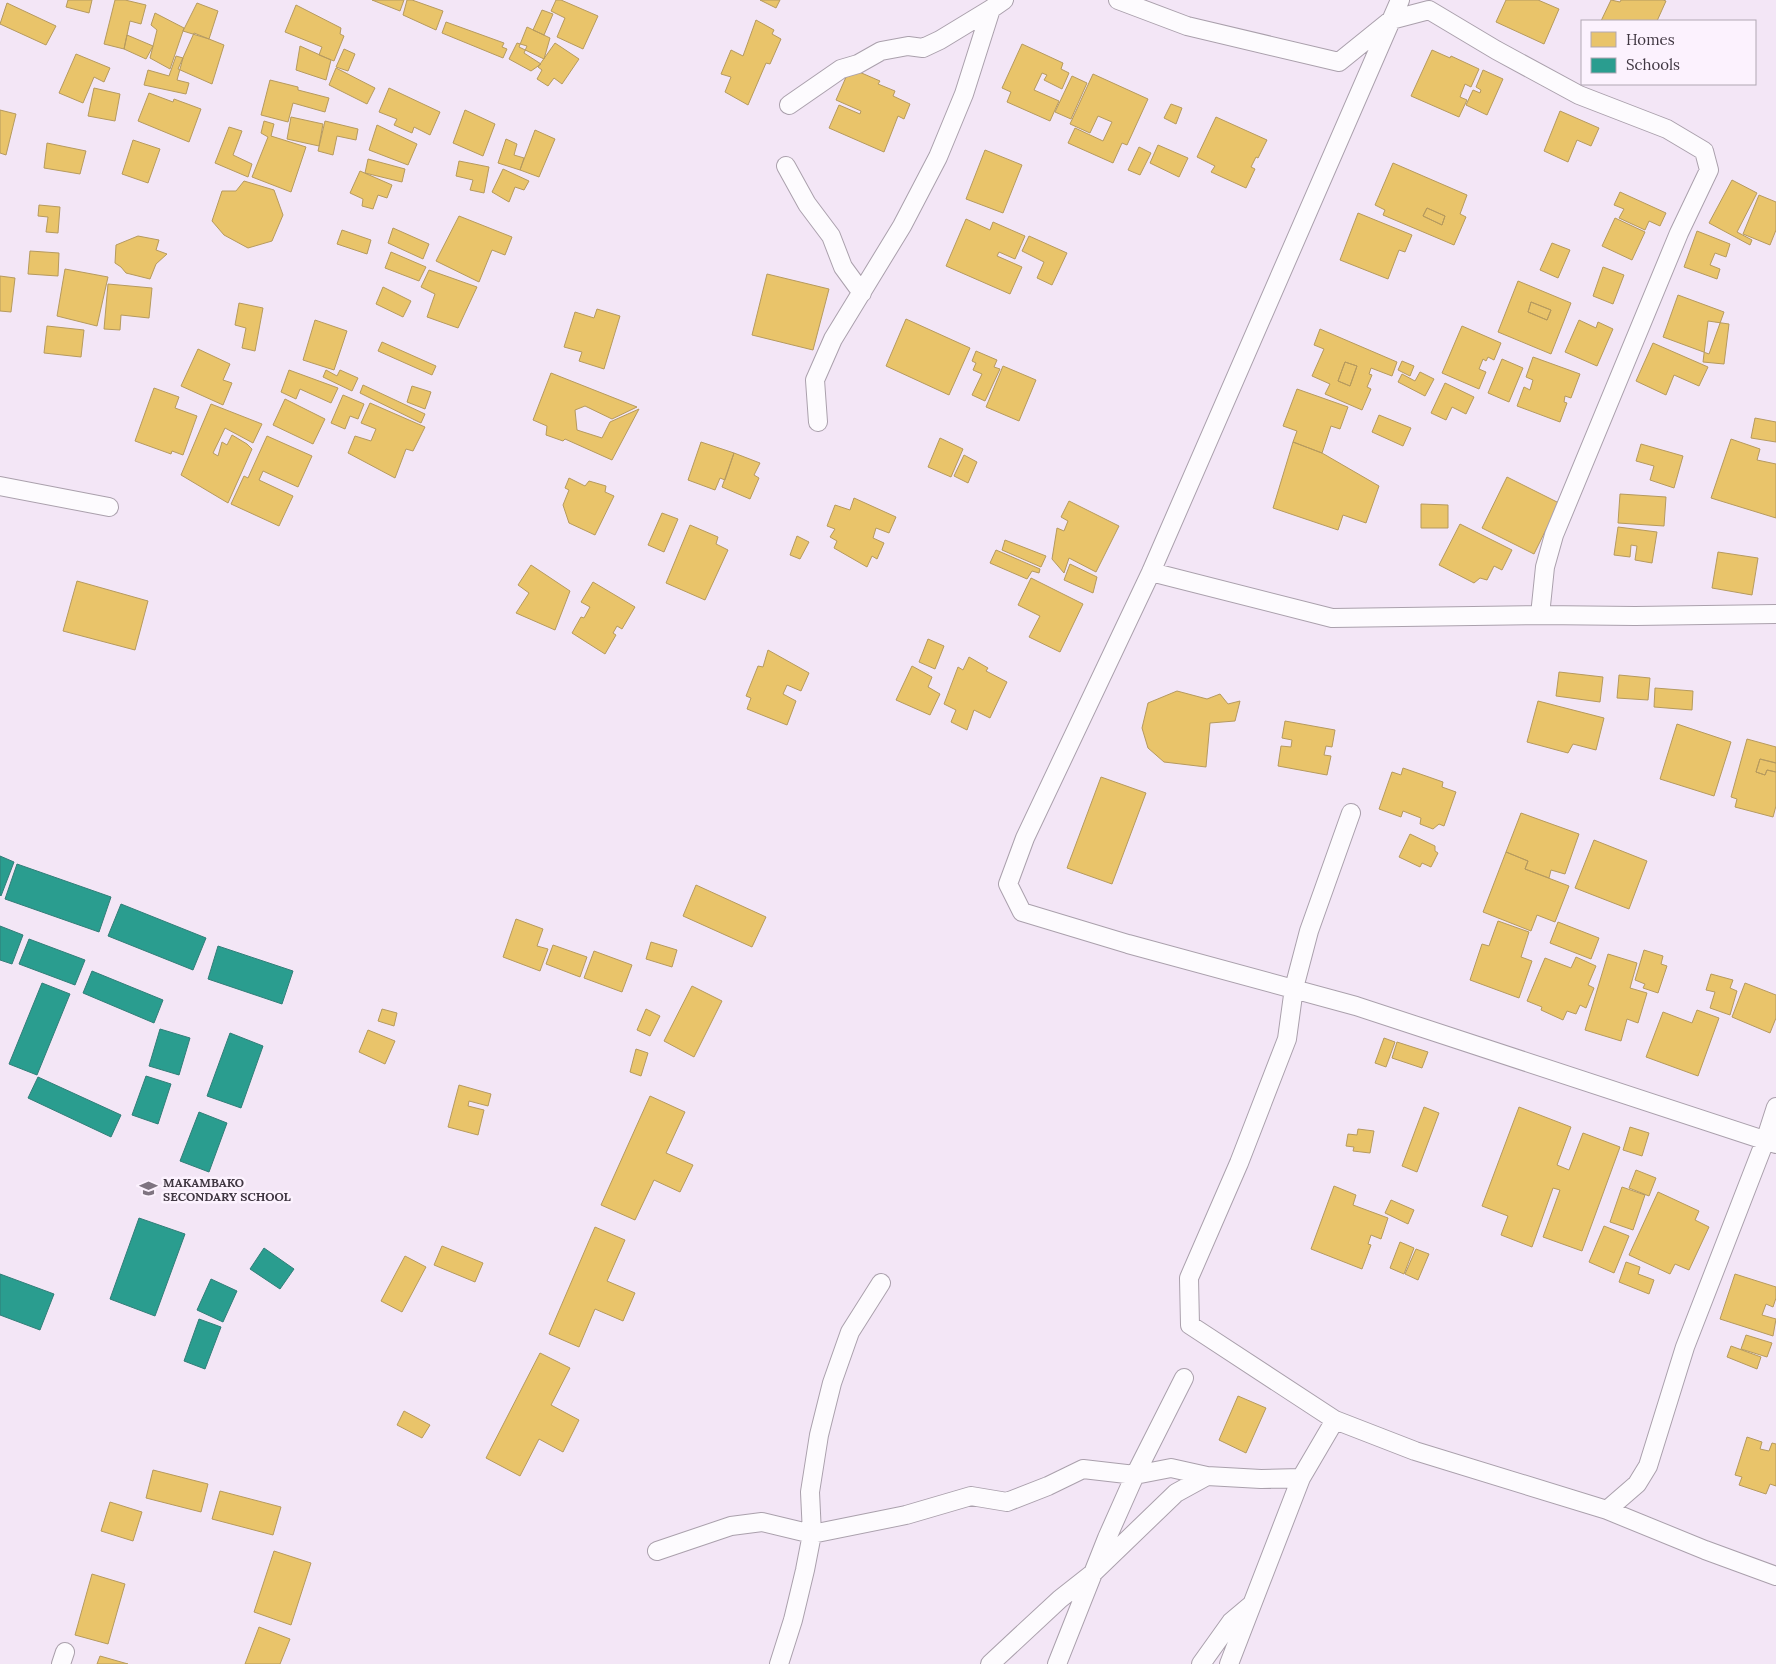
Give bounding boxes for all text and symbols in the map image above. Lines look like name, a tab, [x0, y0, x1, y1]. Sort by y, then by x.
legend	[1581, 20, 1756, 85]
text: Homes	[1626, 30, 1675, 49]
text: Schools	[1626, 55, 1680, 74]
place label: MAKAMBAKO SECONDARY SCHOOL	[163, 1175, 292, 1204]
school or university icon: MAKAMBAKO SECONDARY SCHOOL	[139, 1179, 159, 1199]

